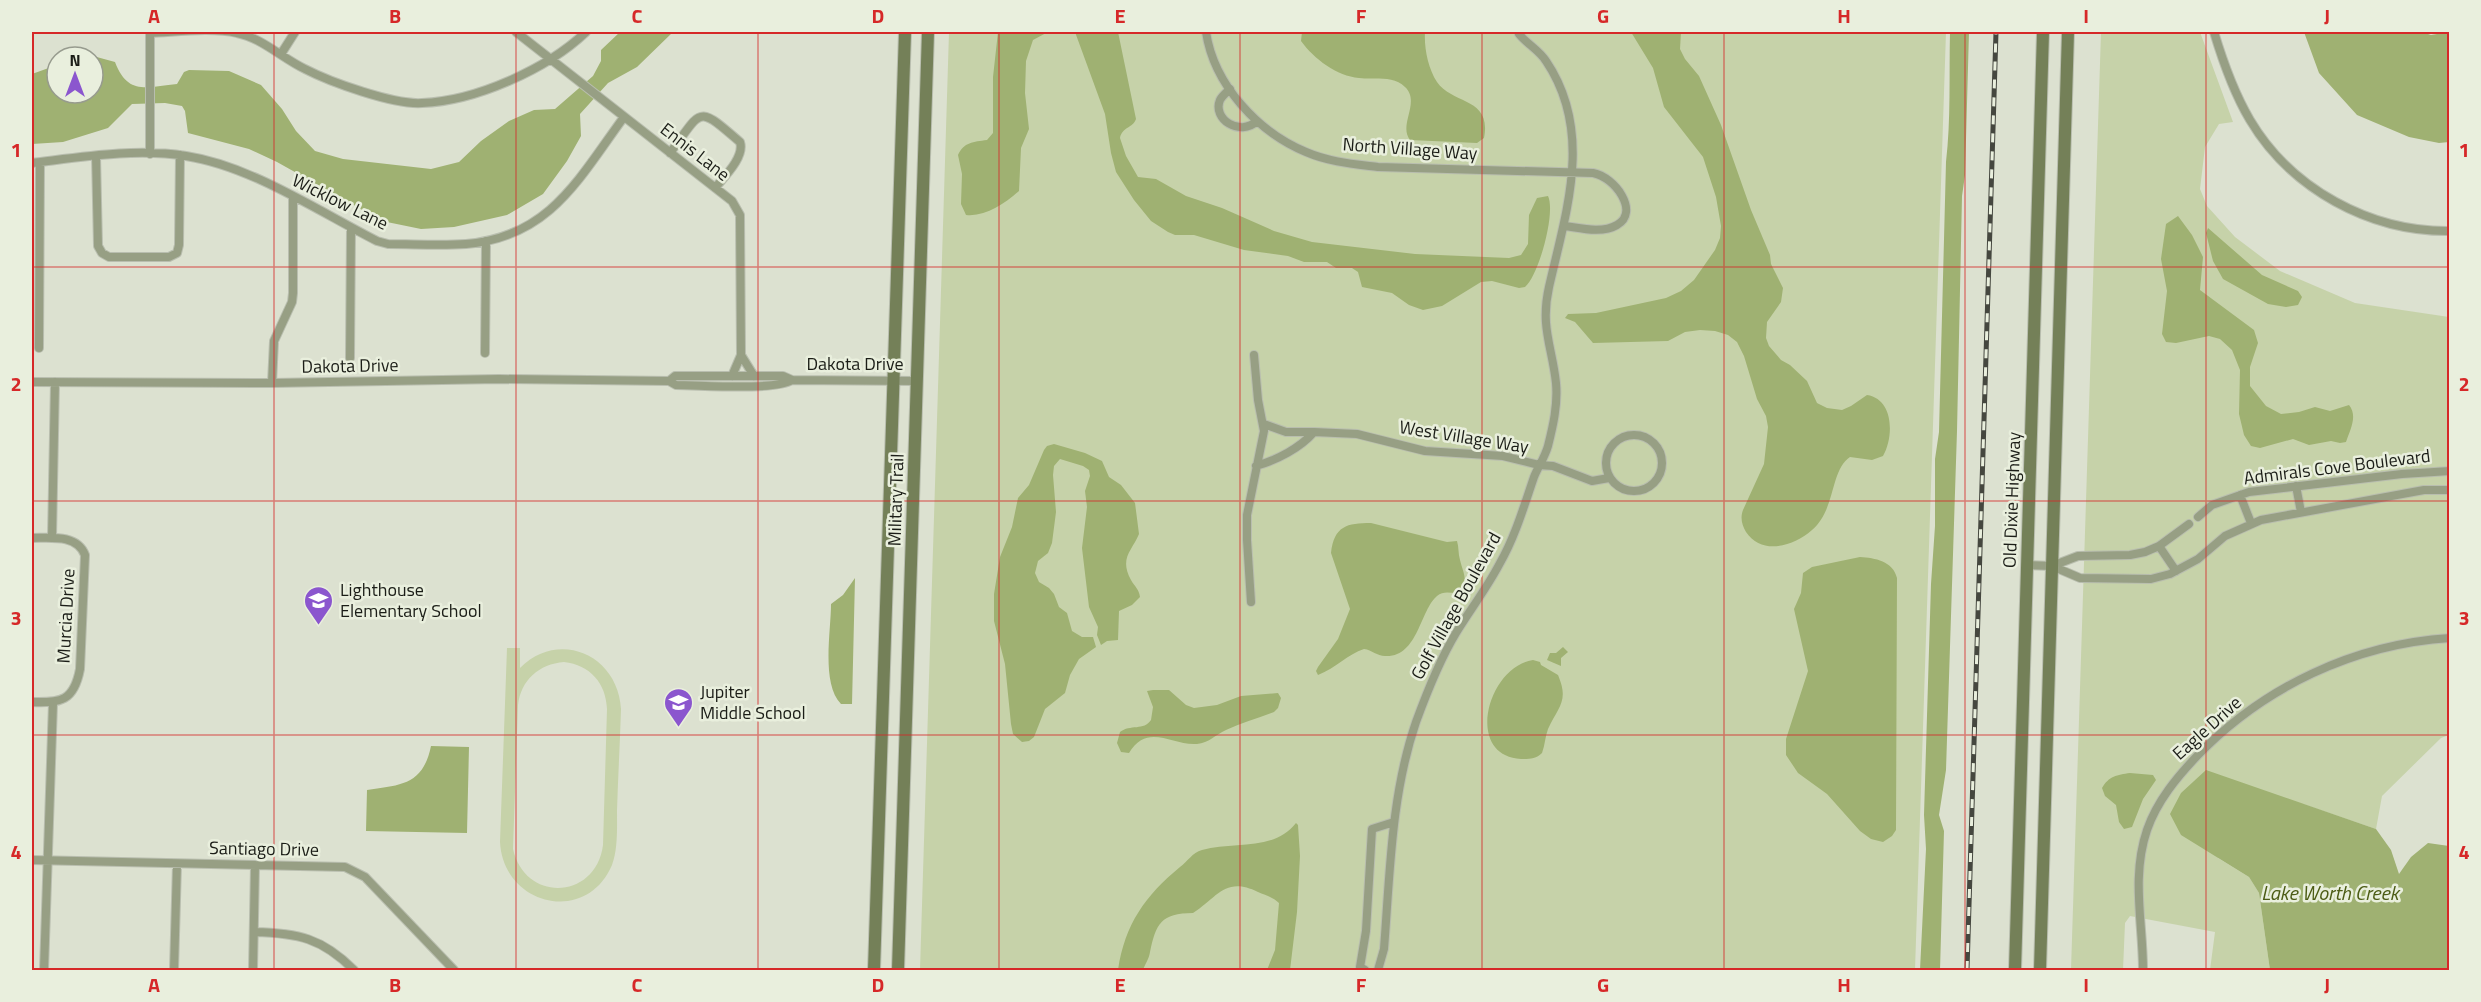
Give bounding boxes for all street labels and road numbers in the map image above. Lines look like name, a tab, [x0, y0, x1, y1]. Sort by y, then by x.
street label: Ennis Lane	[655, 116, 736, 187]
street label: North Village Way	[1342, 130, 1479, 167]
street label: Wicklow Lane	[288, 167, 393, 236]
street label: Dakota Drive	[806, 350, 904, 377]
street label: Dakota Drive	[301, 351, 399, 380]
street label: West Village Way	[1397, 413, 1531, 460]
street label: Old Dixie Highway	[1996, 431, 2027, 569]
street label: Admirals Cove Boulevard	[2242, 442, 2432, 491]
street label: Military Trail	[880, 453, 911, 547]
street label: Golf Village Boulevard	[1404, 527, 1507, 684]
street label: Murcia Drive	[50, 568, 81, 664]
street label: Eagle Drive	[2166, 689, 2247, 766]
street label: Santiago Drive	[209, 834, 319, 863]

